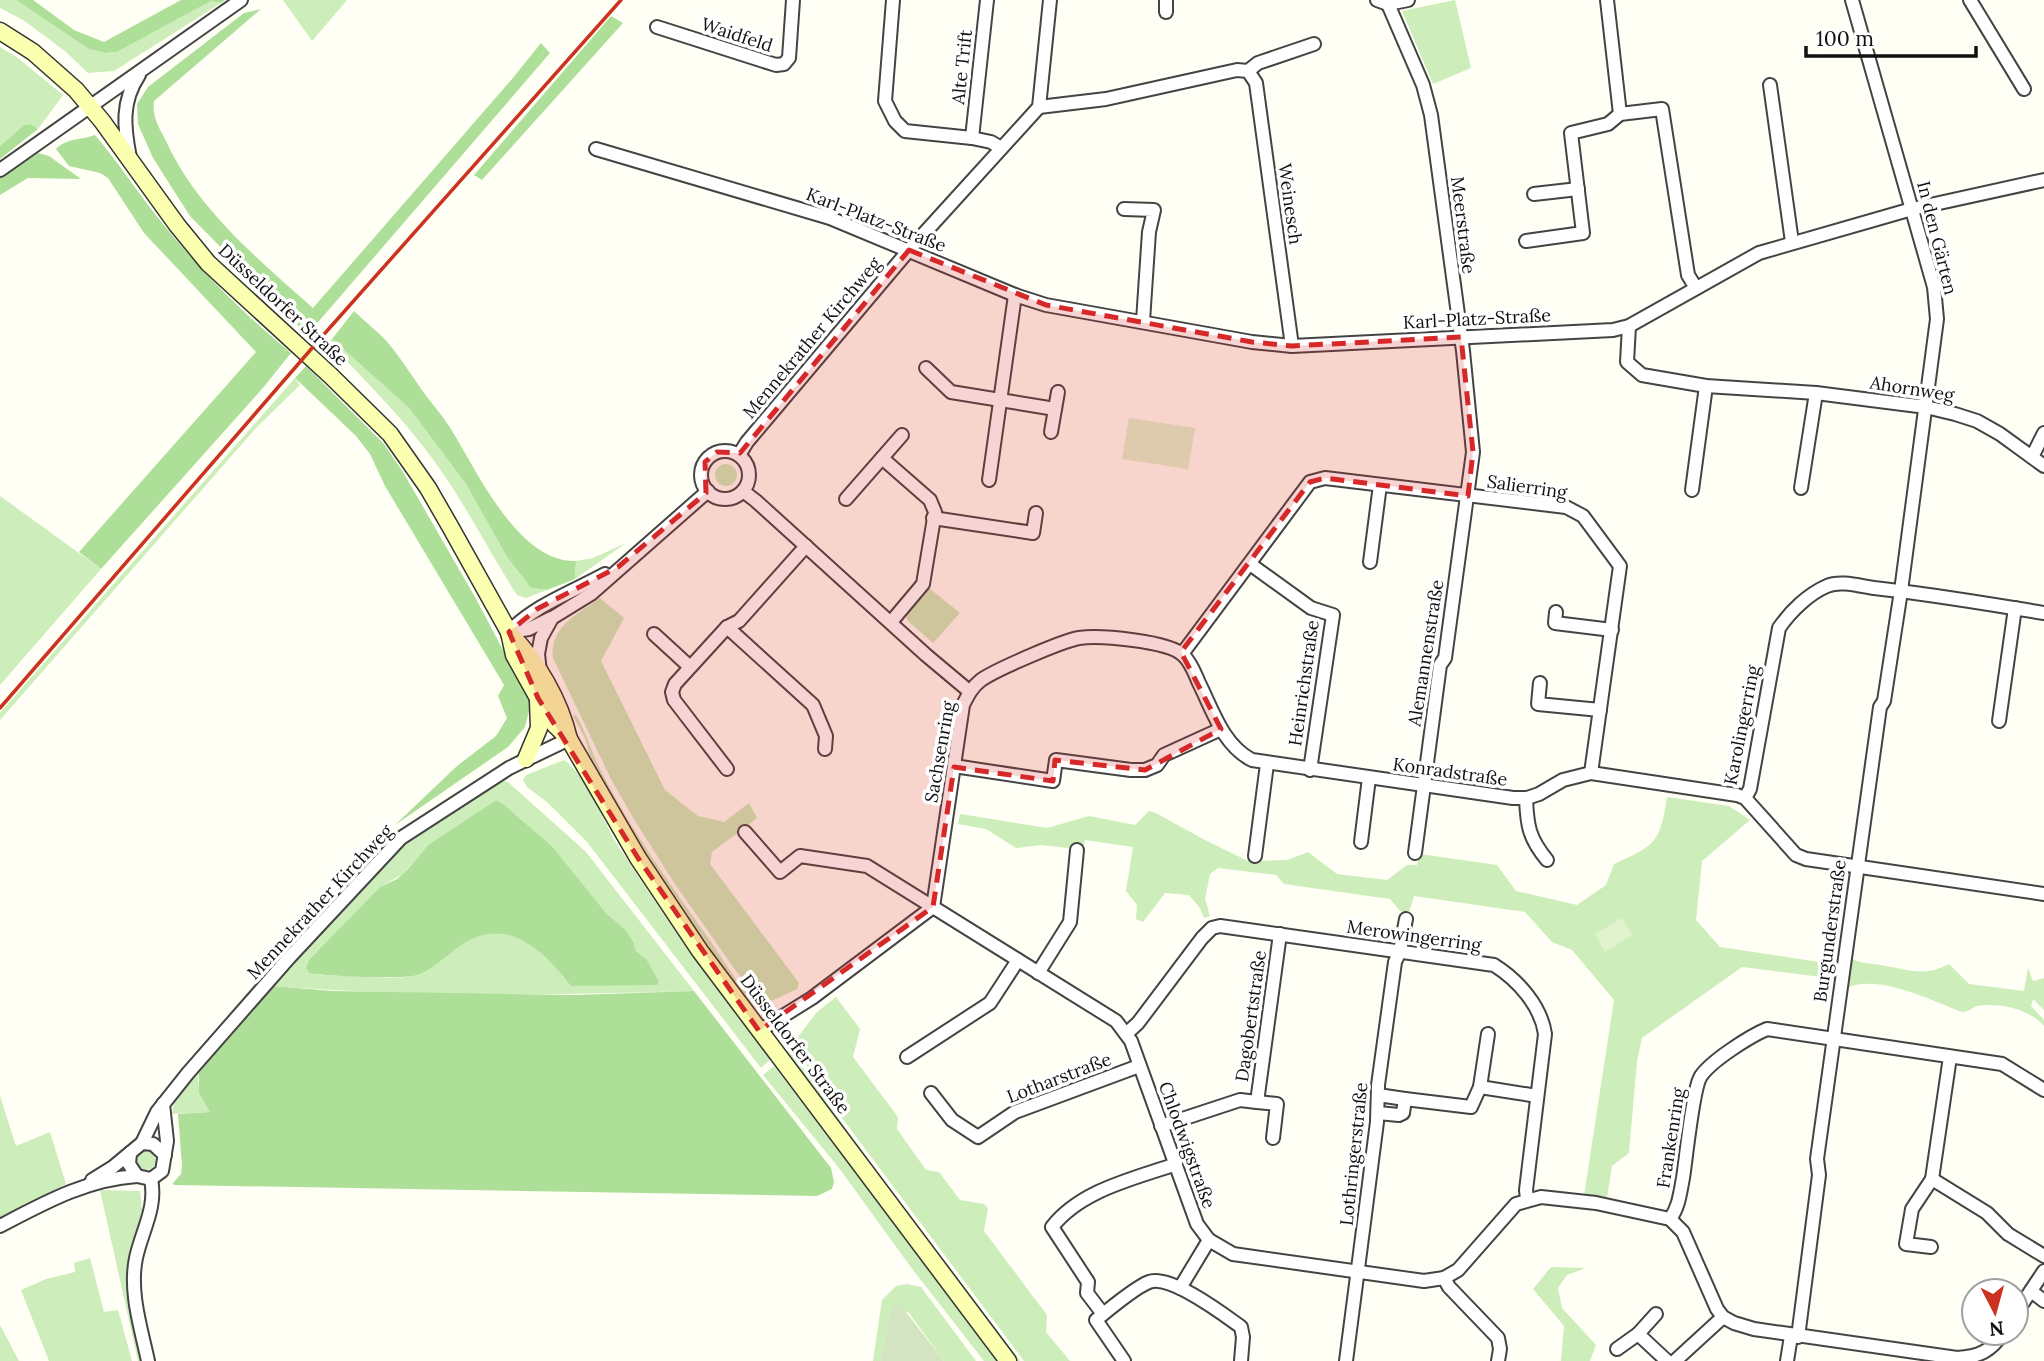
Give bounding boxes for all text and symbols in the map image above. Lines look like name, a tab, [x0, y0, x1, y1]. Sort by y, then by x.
street label: Waidfeld	[699, 12, 776, 57]
scale bar	[1806, 14, 1976, 58]
text: 100 m	[1816, 25, 1874, 52]
street label: Alte Trift	[946, 28, 977, 106]
street label: Weinesch	[1273, 162, 1308, 246]
street label: Meerstraße	[1446, 175, 1481, 275]
street label: In den Gärten	[1912, 179, 1963, 297]
street label: Karl-Platz-Straße	[803, 182, 950, 257]
street label: Düsseldorfer Straße	[214, 239, 353, 371]
street label: Mennekrather Kirchweg	[737, 252, 886, 423]
street label: Karl-Platz-Straße	[1402, 303, 1552, 334]
street label: Ahornweg	[1867, 370, 1957, 407]
street label: Salierring	[1485, 469, 1570, 504]
street label: Alemannenstraße	[1402, 578, 1448, 729]
street label: Heinrichstraße	[1283, 618, 1324, 747]
street label: Karolingerring	[1719, 662, 1765, 787]
street label: Sachsenring	[919, 698, 960, 804]
street label: Konradstraße	[1391, 752, 1509, 791]
street label: Mennekrather Kirchweg	[242, 819, 398, 984]
street label: Burgunderstraße	[1808, 858, 1851, 1004]
street label: Merowingerring	[1345, 915, 1484, 956]
street label: Dagobertstraße	[1230, 949, 1271, 1083]
street label: Düsseldorfer Straße	[735, 969, 856, 1118]
street label: Lotharstraße	[1003, 1047, 1115, 1108]
street label: Chlodwigstraße	[1154, 1078, 1221, 1212]
street label: Lothringerstraße	[1335, 1081, 1372, 1227]
street label: Frankenring	[1651, 1085, 1690, 1190]
north arrow	[1960, 1277, 2030, 1347]
text: N	[1988, 1316, 2005, 1342]

